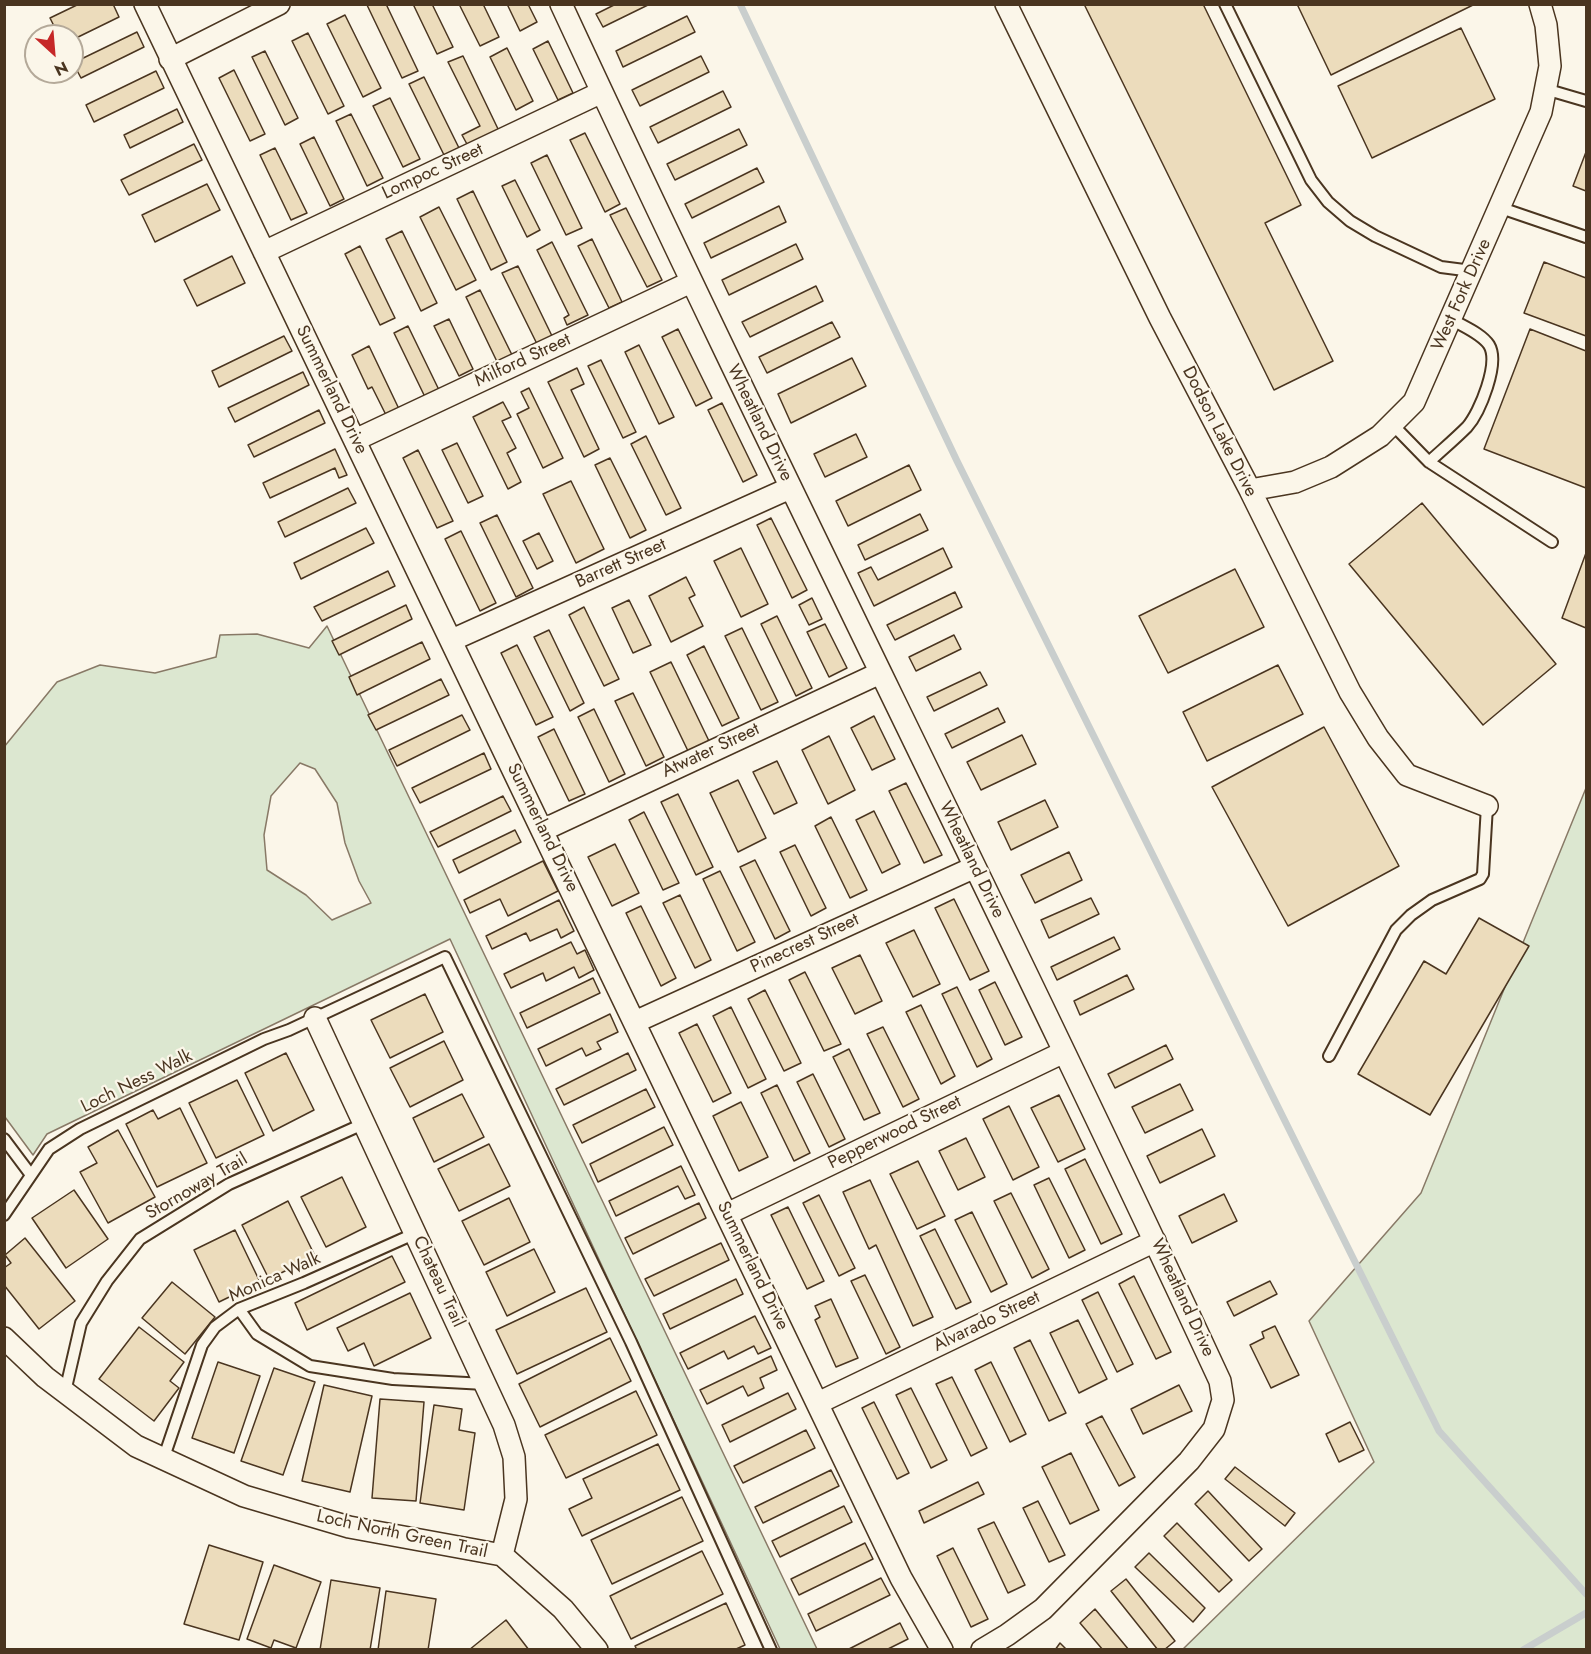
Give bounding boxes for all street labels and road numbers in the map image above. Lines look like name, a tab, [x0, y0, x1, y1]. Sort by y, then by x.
street label: Lompoc Street	[379, 139, 487, 205]
street label: West Fork Drive	[1428, 236, 1496, 354]
street label: Summerland Drive	[290, 322, 372, 458]
street label: Milford Street	[472, 329, 574, 393]
street label: Wheatland Drive	[721, 361, 797, 485]
street label: Dodson Lake Drive	[1177, 363, 1261, 501]
street label: Barrett Street	[572, 534, 670, 594]
street label: Atwater Street	[659, 719, 763, 783]
street label: Summerland Drive	[501, 760, 583, 896]
street label: Wheatland Drive	[933, 798, 1009, 922]
street label: Pinecrest Street	[747, 909, 863, 979]
street label: Loch Ness Walk	[78, 1046, 196, 1118]
street label: Pepperwood Street	[825, 1091, 965, 1175]
street label: Stornoway Trail	[142, 1149, 252, 1225]
street label: Summerland Drive	[711, 1198, 793, 1334]
street label: Chateau Trail	[407, 1233, 469, 1331]
street label: Wheatland Drive	[1145, 1236, 1219, 1360]
street label: Monica Walk	[226, 1248, 324, 1308]
street label: Alvarado Street	[930, 1287, 1044, 1357]
street label: Loch North Green Trail	[314, 1506, 490, 1564]

